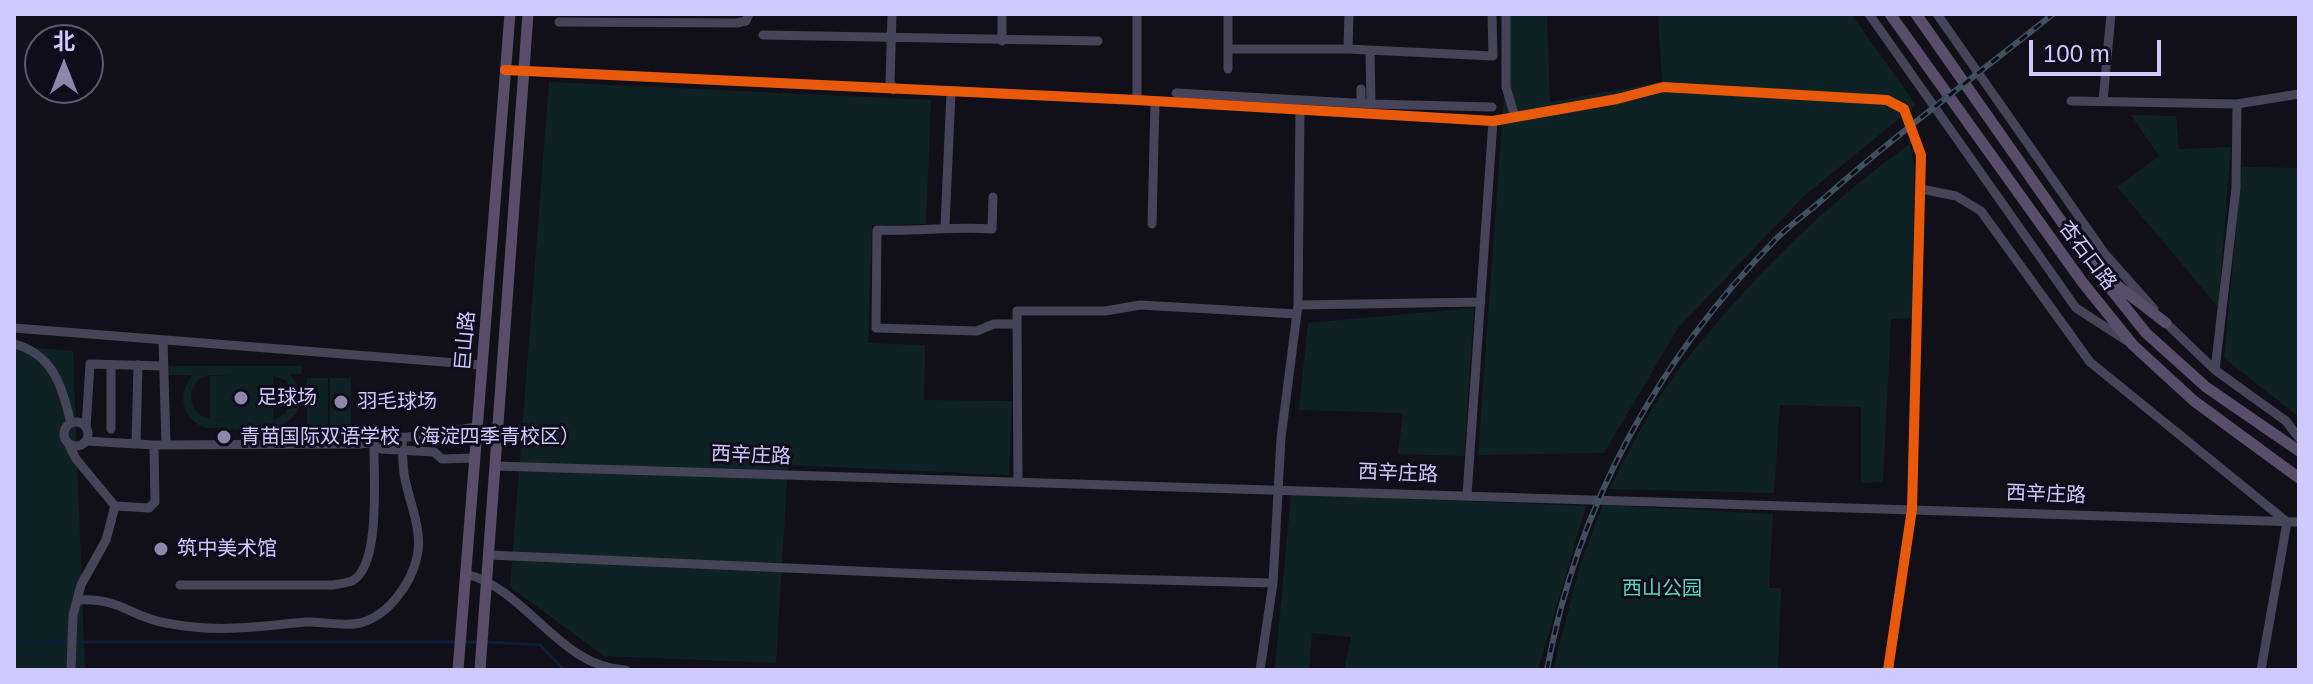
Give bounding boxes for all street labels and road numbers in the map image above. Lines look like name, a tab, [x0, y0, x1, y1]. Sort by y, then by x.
street label: 杏石口路	[2053, 217, 2121, 295]
street label: 巨山路	[451, 310, 481, 372]
street label: 西辛庄路	[711, 443, 791, 469]
street label: 西辛庄路	[1358, 461, 1438, 487]
street label: 西辛庄路	[2006, 482, 2086, 508]

